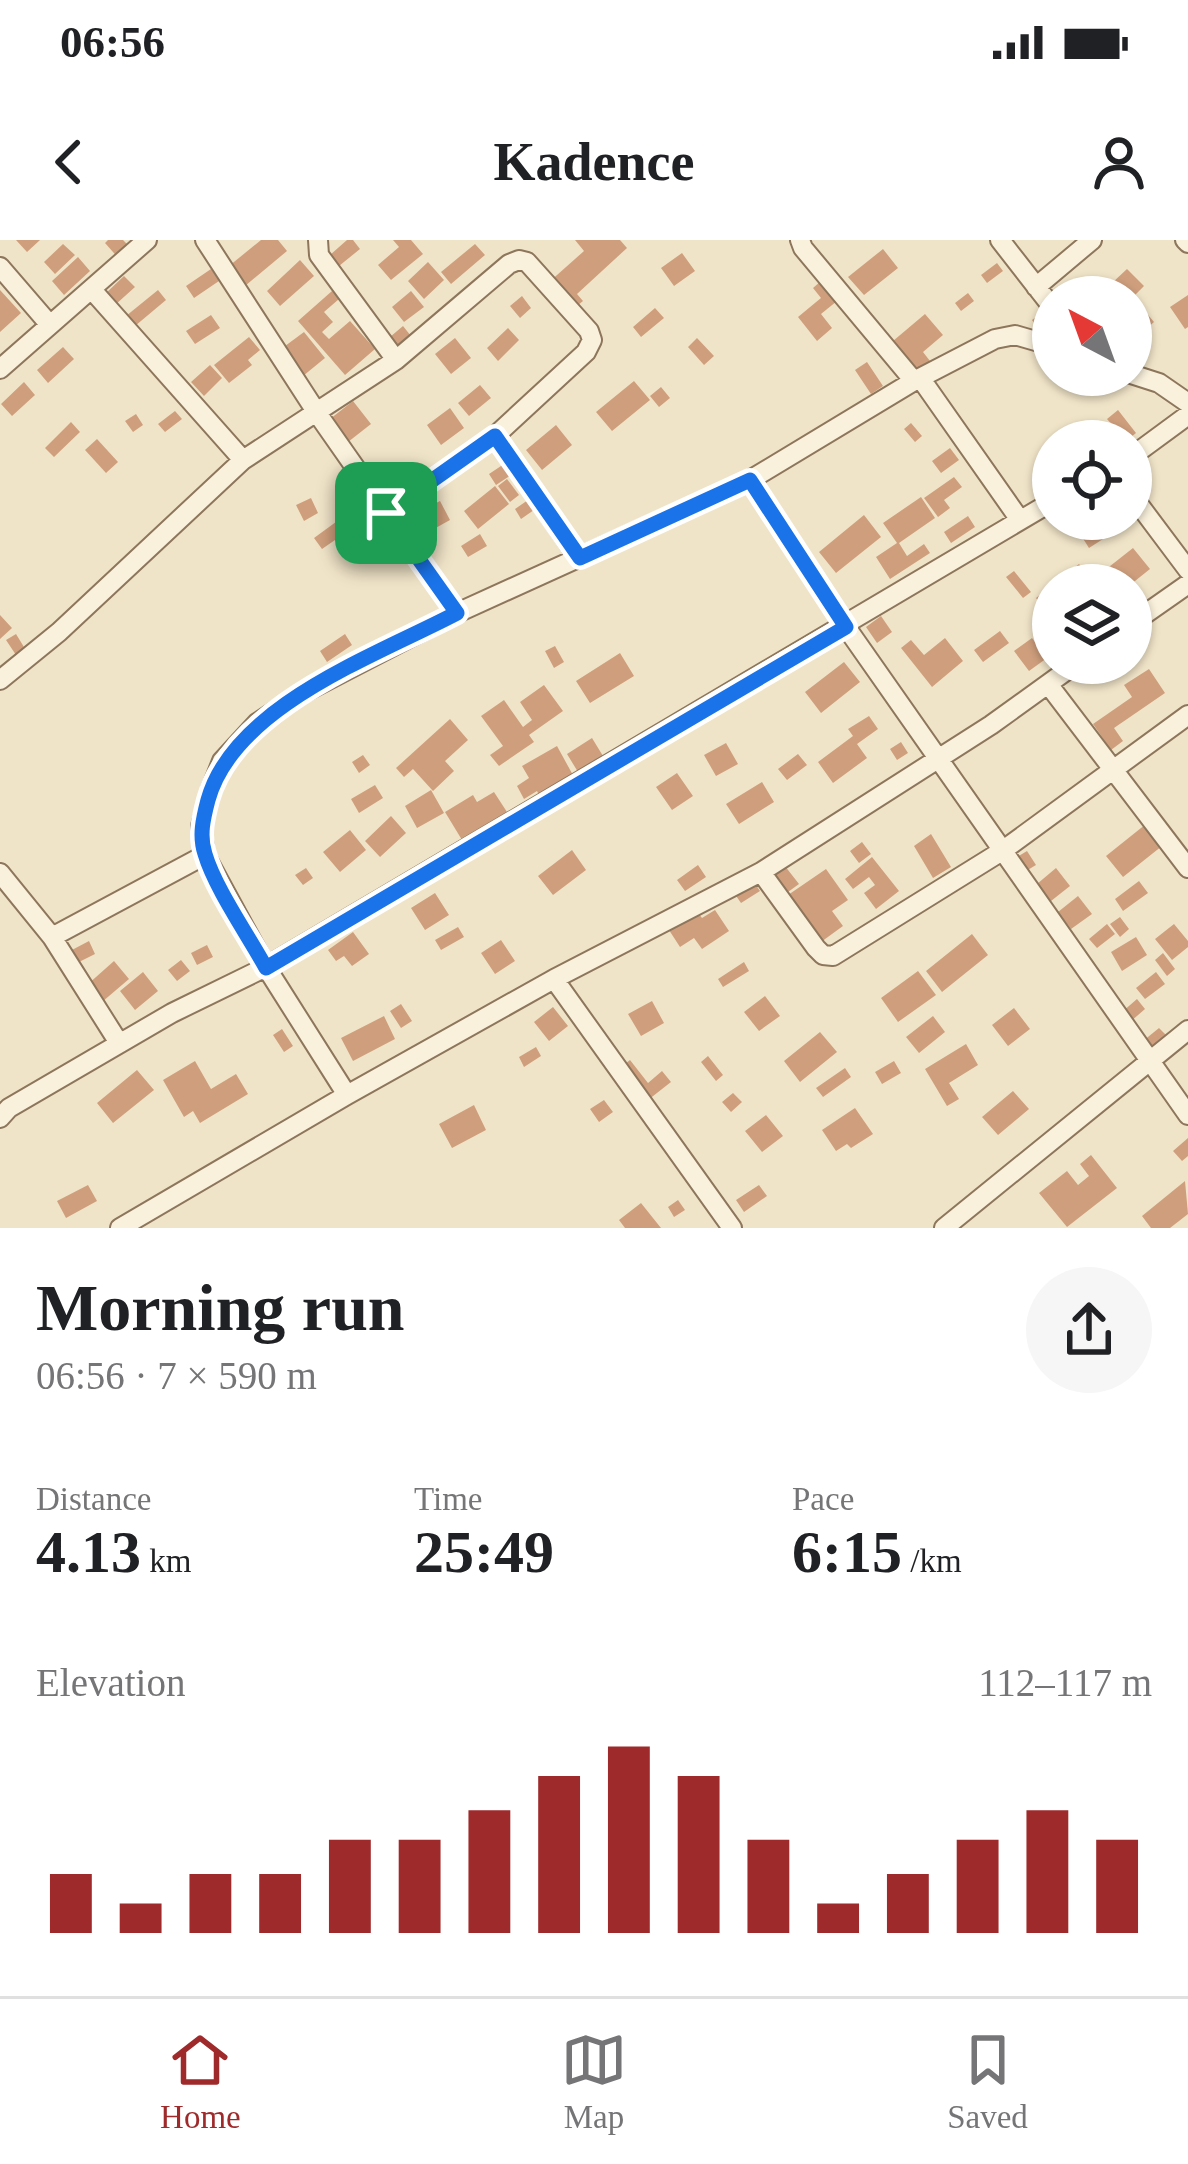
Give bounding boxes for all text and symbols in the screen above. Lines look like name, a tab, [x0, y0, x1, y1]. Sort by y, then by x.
text: 06:56	[60, 17, 165, 67]
icon: back	[36, 129, 102, 195]
icon: person	[1086, 129, 1152, 195]
text: Kadence	[494, 132, 694, 192]
north arrow	[1032, 276, 1152, 396]
map controls	[1032, 276, 1152, 684]
button: locate	[1032, 420, 1152, 540]
pin	[335, 462, 437, 564]
icon: arrive	[353, 480, 419, 546]
button: layers	[1032, 564, 1152, 684]
button: share	[1026, 1267, 1152, 1393]
text: Morning run	[36, 1271, 405, 1344]
text: 06:56 · 7 × 590 m	[36, 1354, 317, 1397]
text: Distance	[36, 1481, 151, 1517]
text: Time	[414, 1481, 482, 1517]
text: Pace	[792, 1481, 854, 1517]
text: 4.13	[36, 1519, 141, 1585]
text: 25:49	[414, 1519, 554, 1585]
text: 6:15	[792, 1519, 902, 1585]
text: km	[141, 1543, 191, 1579]
text: /km	[902, 1543, 962, 1579]
text: Elevation	[36, 1661, 185, 1704]
text: 112–117 m	[978, 1661, 1152, 1704]
tab: Home	[160, 2027, 241, 2136]
tab: Map	[561, 2027, 627, 2136]
tab: Saved	[947, 2027, 1028, 2136]

